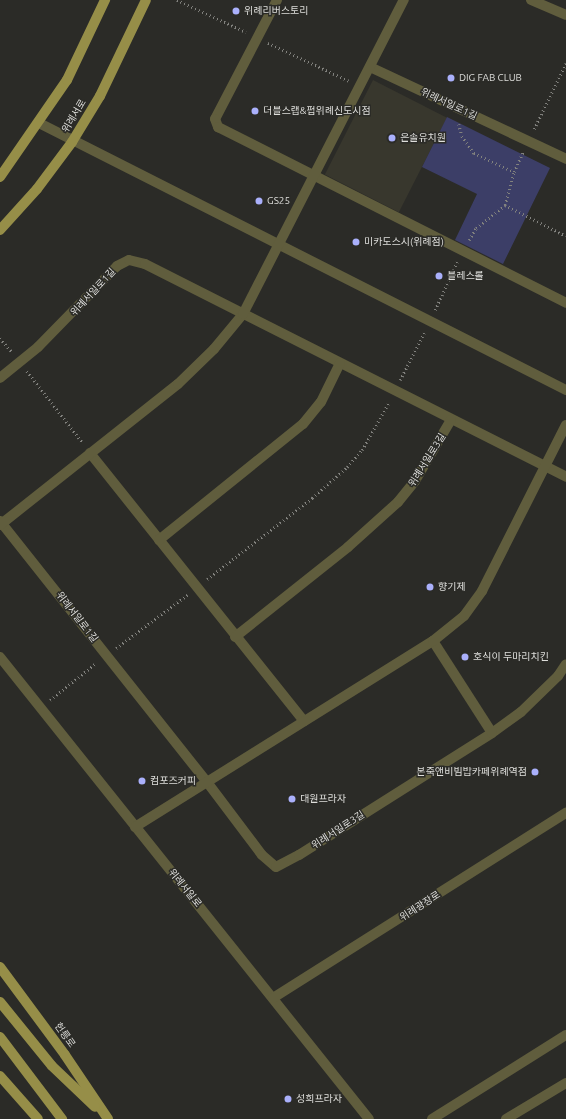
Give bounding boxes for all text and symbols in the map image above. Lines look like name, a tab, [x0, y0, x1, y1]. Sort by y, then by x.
place label: 위례리버스토리	[244, 5, 308, 17]
marker: 위례리버스토리	[231, 6, 241, 16]
place label: DIG FAB CLUB	[459, 72, 522, 84]
marker: DIG FAB CLUB	[446, 73, 456, 83]
street label: 위례서일로1길	[419, 86, 479, 122]
street label: 위례서로	[59, 97, 89, 135]
place label: 더블스랩&펍위례신도시점	[263, 105, 371, 117]
marker: 더블스랩&펍위례신도시점	[250, 106, 260, 116]
place label: 은솔유치원	[400, 132, 446, 144]
marker: 은솔유치원	[387, 133, 397, 143]
place label: GS25	[267, 195, 290, 207]
marker: GS25	[254, 196, 264, 206]
place label: 미카도스시(위례점)	[364, 236, 444, 248]
marker: 미카도스시(위례점)	[351, 237, 361, 247]
street label: 위례서일로1길	[68, 266, 118, 318]
place label: 블레스롤	[447, 270, 484, 282]
marker: 블레스롤	[434, 271, 444, 281]
street label: 위례서일로3길	[406, 431, 448, 489]
place label: 향기제	[438, 581, 466, 593]
marker: 향기제	[425, 582, 435, 592]
street label: 위례서일로1길	[54, 589, 100, 645]
place label: 호식이 두마리치킨	[473, 651, 549, 663]
marker: 호식이 두마리치킨	[460, 652, 470, 662]
place label: 본죽앤비빔밥카페위례역점	[417, 766, 527, 778]
marker: 본죽앤비빔밥카페위례역점	[530, 767, 540, 777]
place label: 컴포즈커피	[150, 775, 196, 787]
marker: 컴포즈커피	[137, 776, 147, 786]
place label: 대원프라자	[300, 793, 346, 805]
marker: 대원프라자	[287, 794, 297, 804]
street label: 위례서일로3길	[309, 808, 367, 852]
street label: 위례서일로	[166, 866, 204, 910]
street label: 위례광장로	[397, 888, 443, 924]
street label: 헌릉로	[52, 1020, 78, 1050]
place label: 성희프라자	[296, 1093, 342, 1105]
marker: 성희프라자	[283, 1094, 293, 1104]

